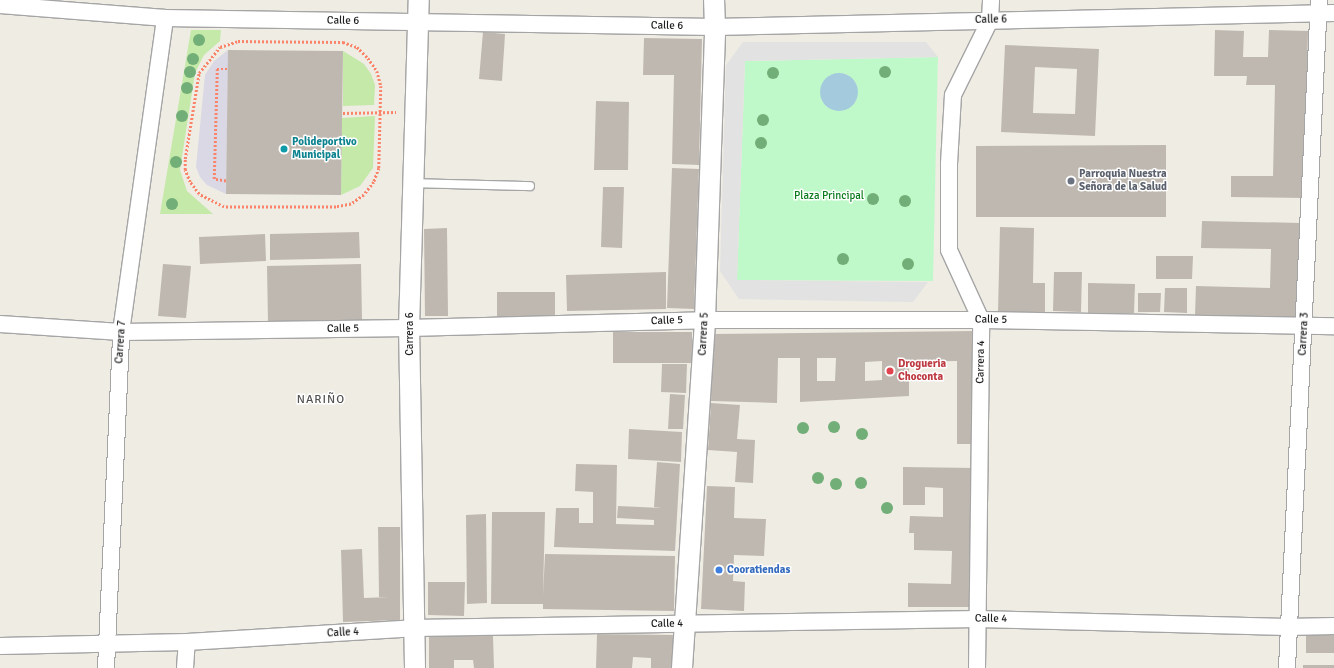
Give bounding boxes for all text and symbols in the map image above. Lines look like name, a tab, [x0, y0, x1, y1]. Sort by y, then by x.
street label: Calle 6	[975, 13, 1007, 27]
street label: Calle 6	[327, 14, 359, 28]
street label: Calle 6	[651, 19, 683, 33]
place label: Polideportivo Municipal	[292, 136, 357, 162]
marker: Polideportivo Municipal	[279, 144, 289, 154]
place label: Parroquia Nuestra Señora de la Salud	[1079, 168, 1167, 194]
marker: Parroquia Nuestra Señora de la Salud	[1066, 176, 1076, 186]
park label: Plaza Principal	[794, 189, 864, 203]
street label: Carrera 6	[403, 312, 417, 356]
street label: Carrera 5	[696, 312, 712, 356]
street label: Carrera 3	[1296, 312, 1312, 356]
street label: Calle 5	[975, 313, 1007, 327]
street label: Calle 5	[651, 314, 683, 328]
street label: Carrera 7	[113, 320, 129, 364]
street label: Calle 5	[327, 322, 359, 336]
street label: Carrera 4	[974, 340, 988, 384]
place label: Drogueria Choconta	[898, 358, 946, 384]
marker: Drogueria Choconta	[885, 366, 895, 376]
district label: NARIÑO	[297, 393, 345, 407]
place label: Cooratiendas	[727, 563, 790, 577]
marker: Cooratiendas	[714, 565, 724, 575]
street label: Calle 4	[975, 612, 1007, 626]
street label: Calle 4	[651, 617, 683, 631]
street label: Calle 4	[327, 626, 359, 640]

